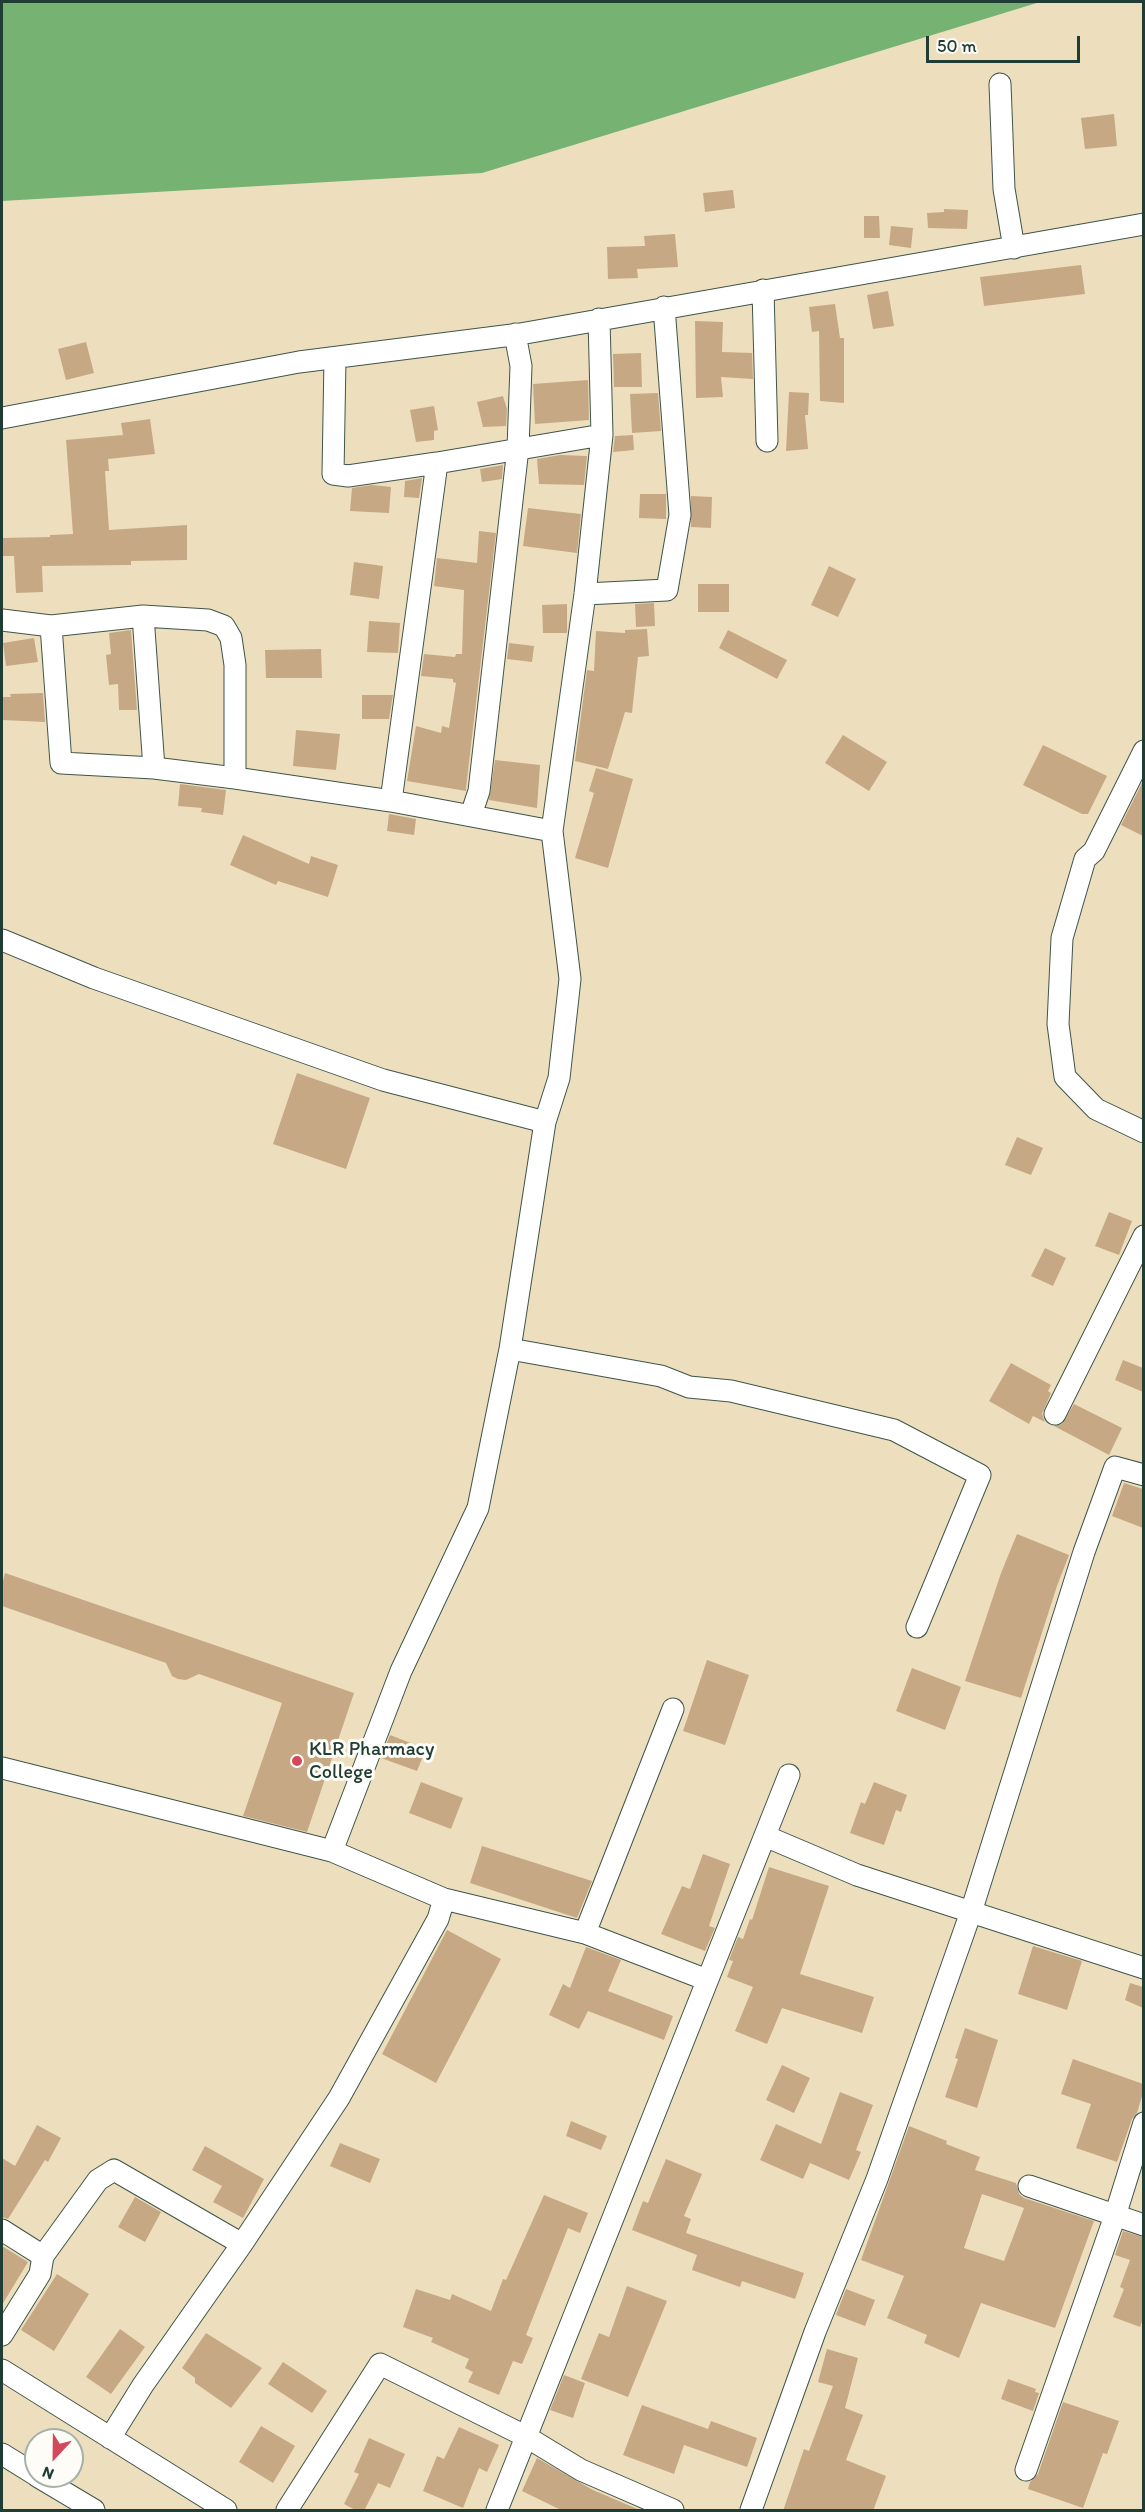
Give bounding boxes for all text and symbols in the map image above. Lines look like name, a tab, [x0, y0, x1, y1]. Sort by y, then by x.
scale bar	[929, 24, 1084, 62]
text: 50 m	[937, 35, 977, 57]
place label: KLR Pharmacy College	[309, 1738, 434, 1785]
marker: KLR Pharmacy College	[290, 1754, 304, 1768]
north arrow	[24, 2428, 84, 2488]
text: N	[39, 2462, 56, 2484]

